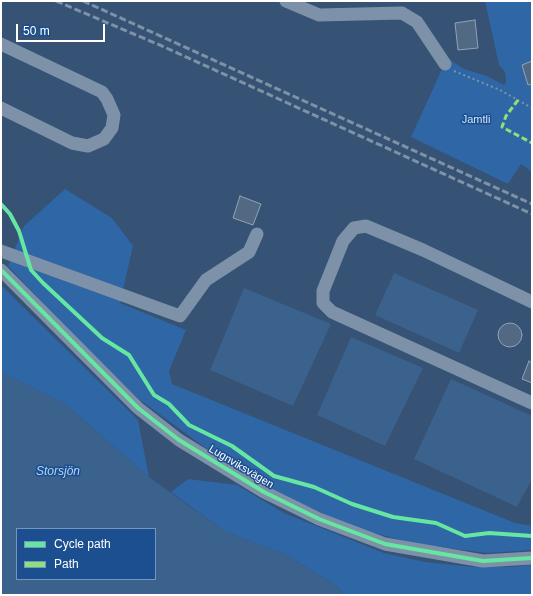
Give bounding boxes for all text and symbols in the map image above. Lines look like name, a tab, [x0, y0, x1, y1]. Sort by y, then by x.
scale bar	[18, 16, 107, 42]
text: 50 m	[23, 24, 50, 38]
park label: Jamtli	[462, 113, 490, 127]
street label: Lugnviksvägen	[206, 442, 276, 492]
water label: Storsjön	[36, 465, 80, 479]
legend	[16, 528, 156, 580]
text: Cycle path	[54, 537, 111, 551]
text: Path	[54, 557, 79, 571]

